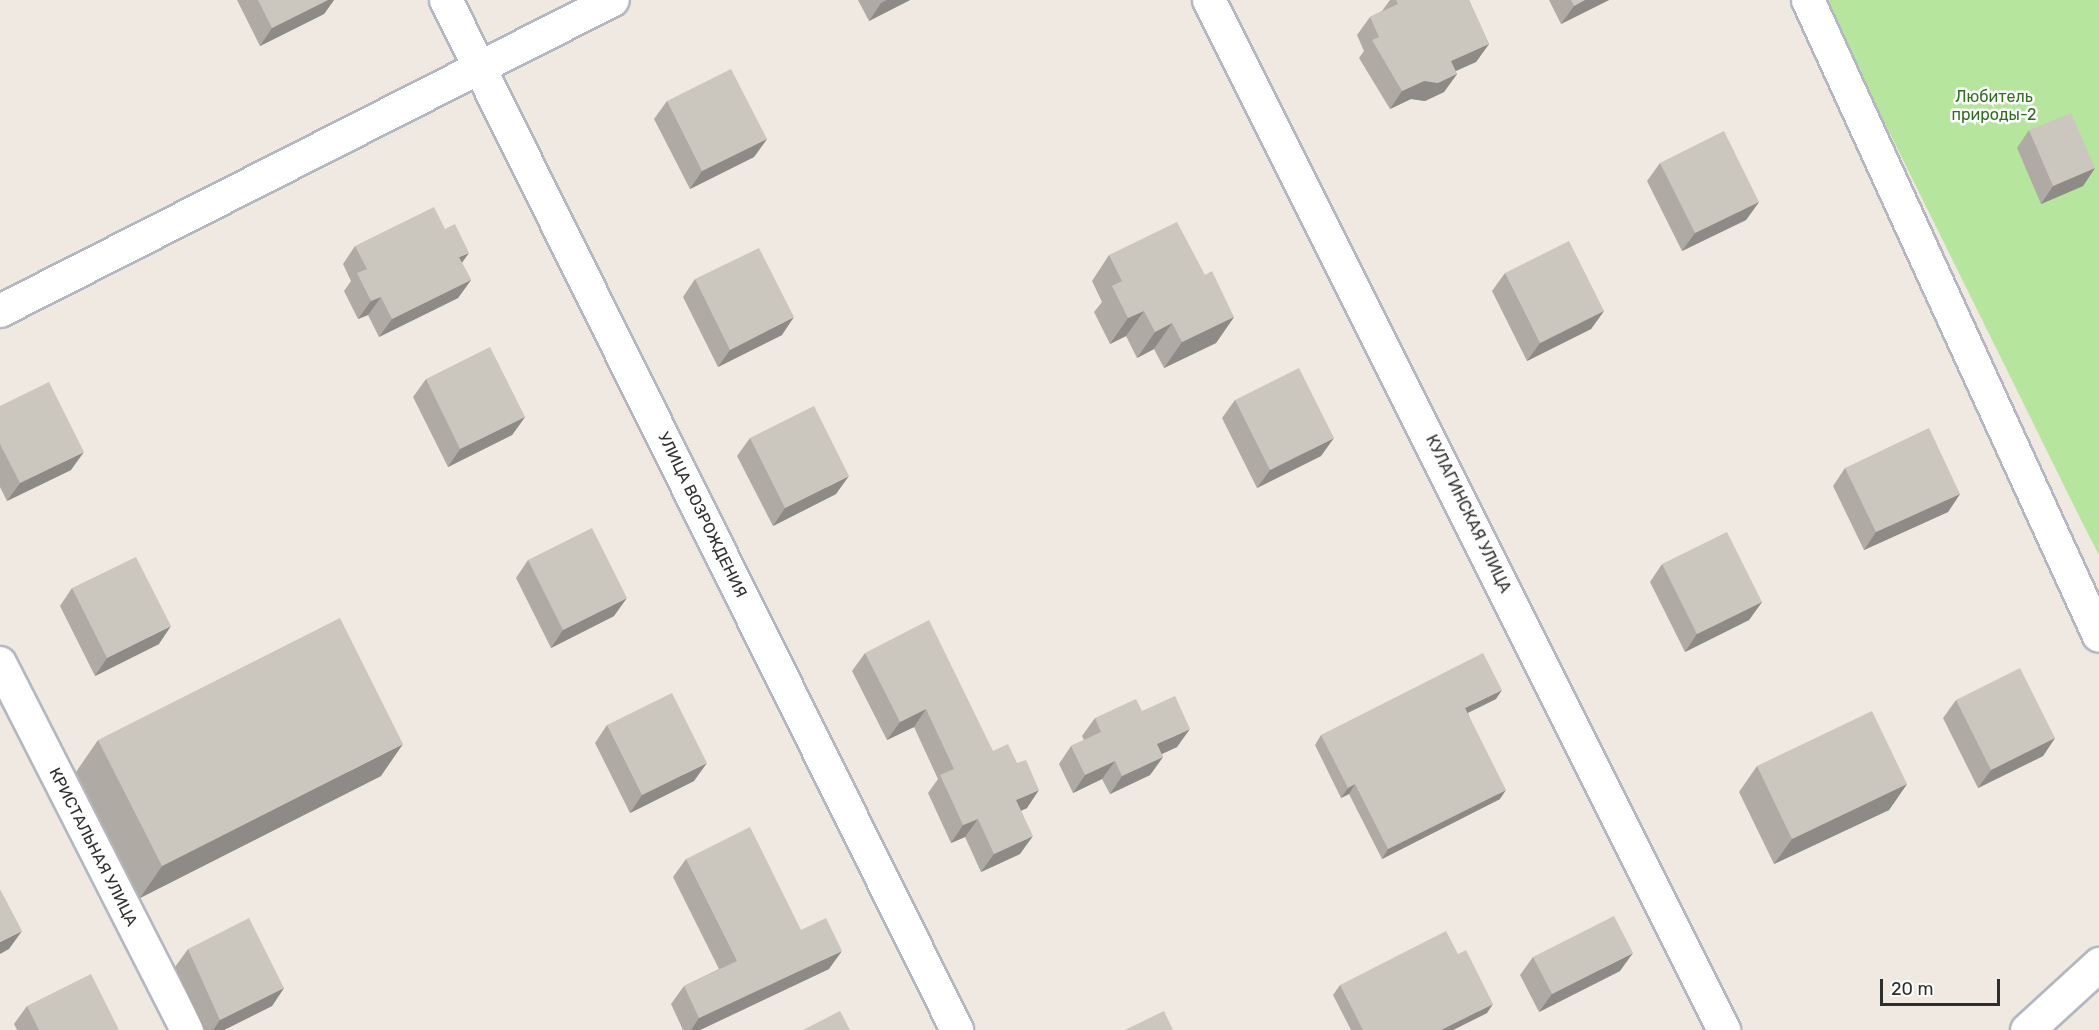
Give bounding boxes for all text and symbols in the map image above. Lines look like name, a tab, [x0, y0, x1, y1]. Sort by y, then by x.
park label: Любитель природы-2	[1952, 87, 2036, 125]
street label: УЛИЦА ВОЗРОЖДЕНИЯ	[654, 429, 750, 601]
street label: КУЛАГИНСКАЯ УЛИЦА	[1421, 432, 1515, 596]
street label: КРИСТАЛЬНАЯ УЛИЦА	[45, 765, 141, 929]
scale bar	[1883, 967, 2003, 1005]
text: 20 m	[1891, 978, 1933, 1000]

